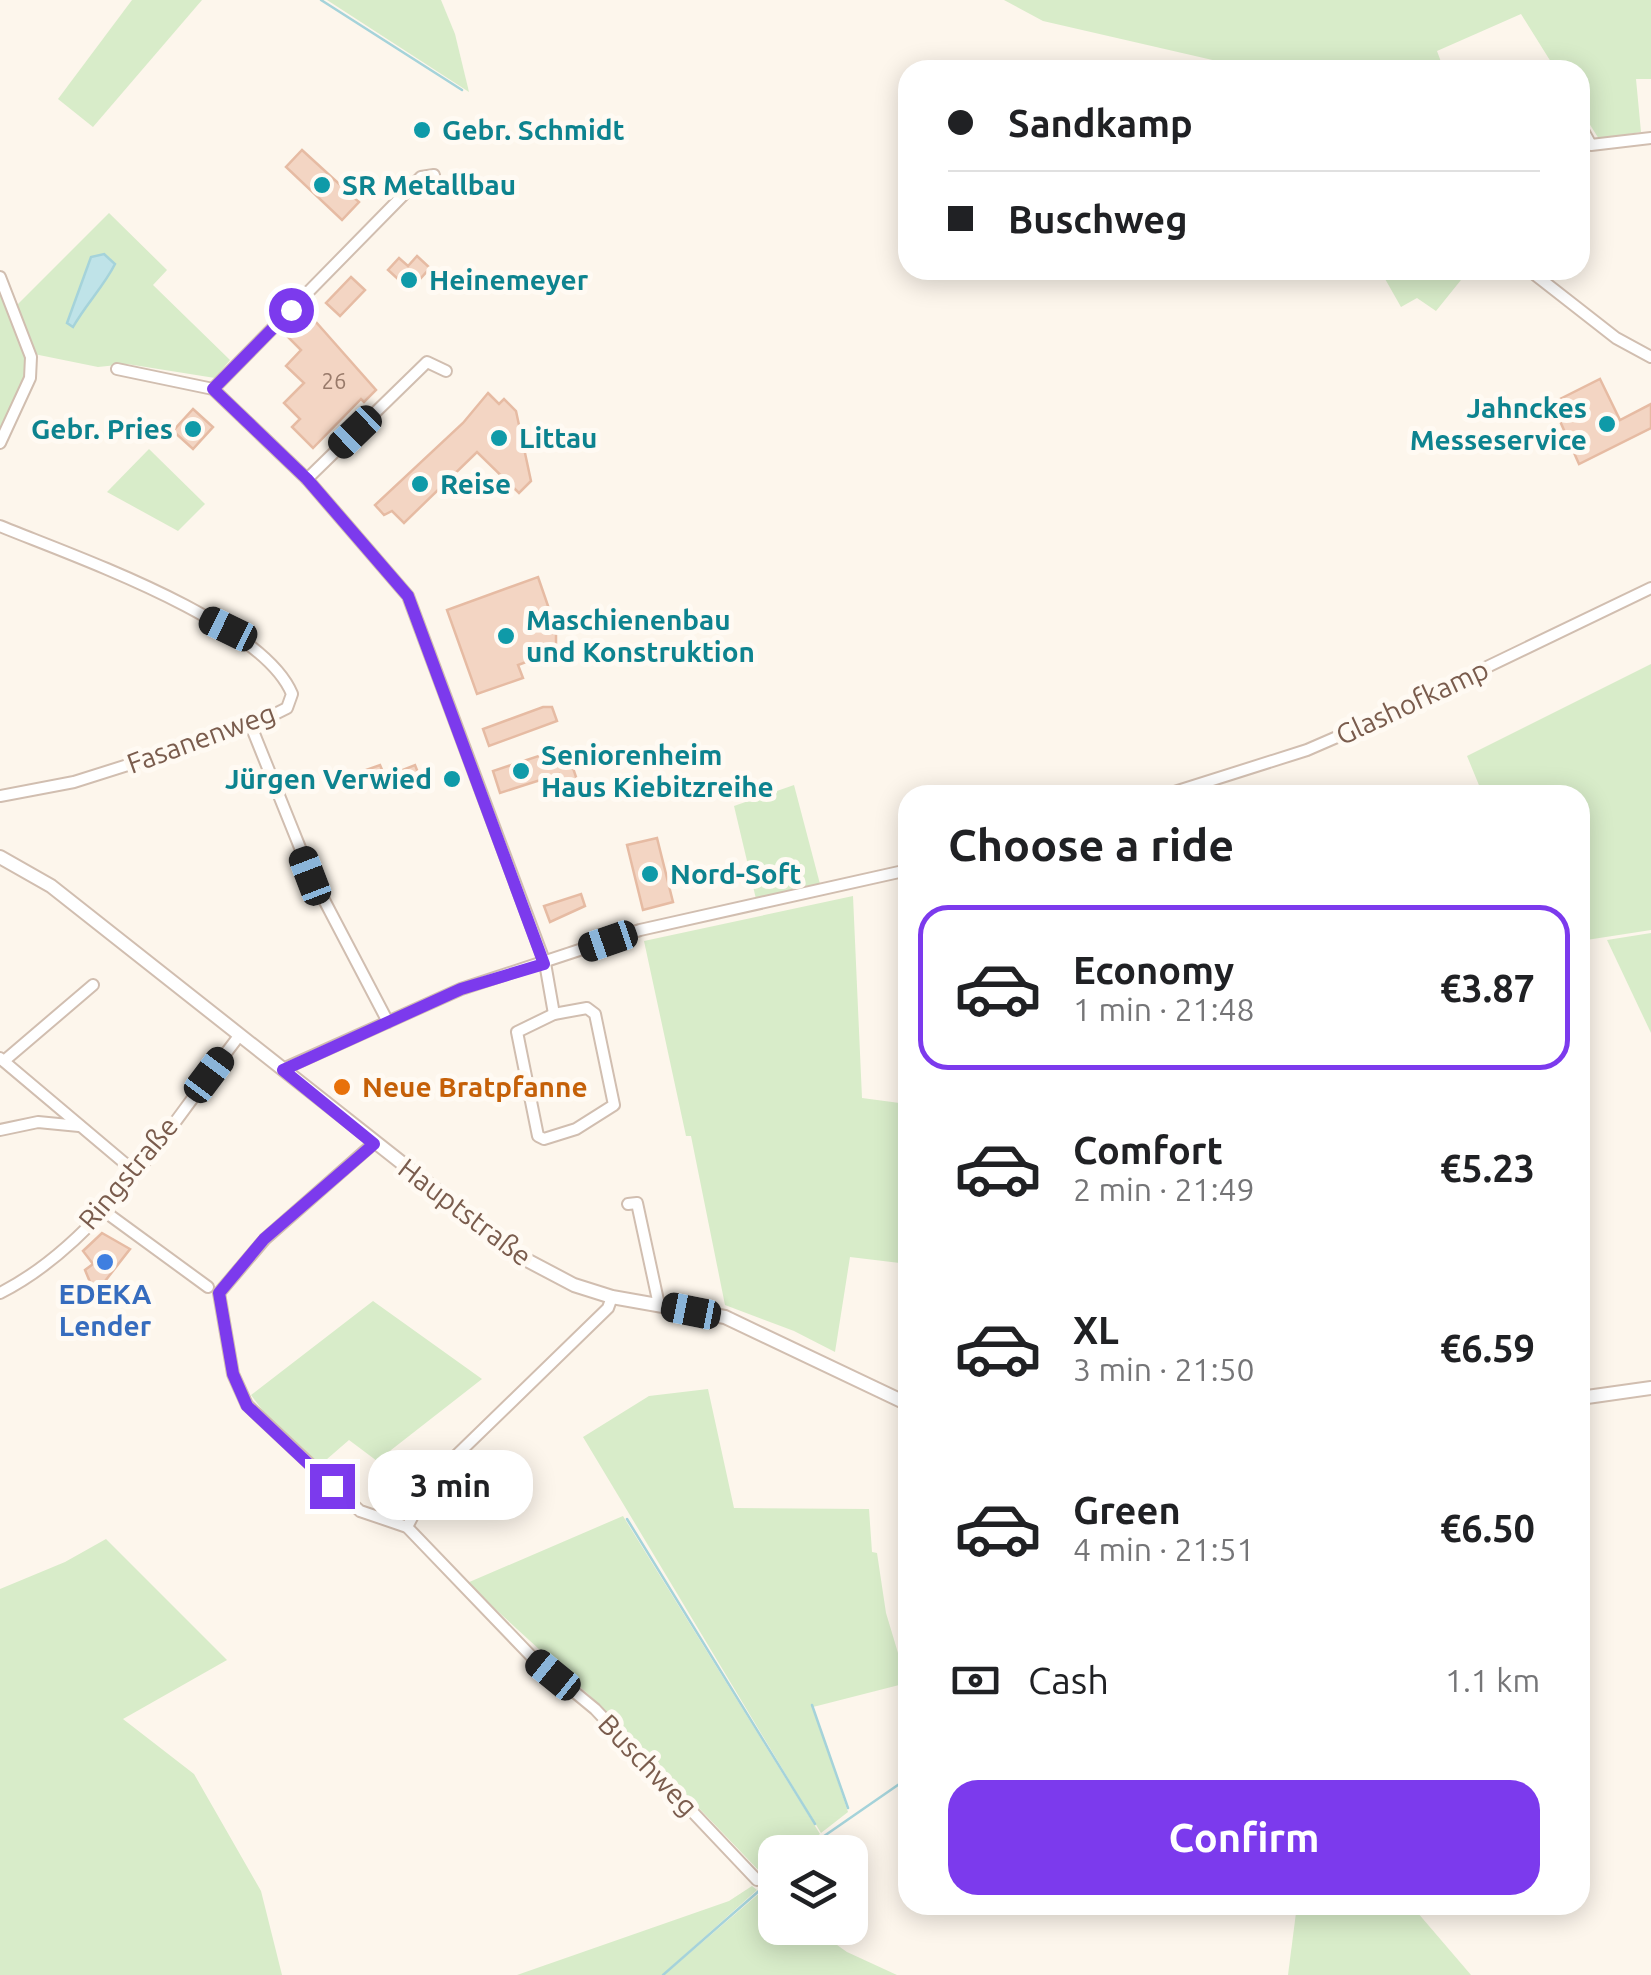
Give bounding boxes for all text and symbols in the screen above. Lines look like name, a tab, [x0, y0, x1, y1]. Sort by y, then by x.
text: Sandkamp	[1008, 102, 1193, 144]
place label: Gebr. Schmidt	[442, 114, 625, 145]
marker: Gebr. Schmidt	[411, 119, 433, 141]
place label: SR Metallbau	[342, 169, 516, 200]
marker: SR Metallbau	[311, 174, 333, 196]
text: Buschweg	[1008, 198, 1188, 240]
place label: Heinemeyer	[429, 264, 589, 295]
marker: Heinemeyer	[398, 269, 420, 291]
route start	[269, 288, 314, 333]
house number: 26	[322, 368, 346, 393]
place label: Jahnckes Messeservice	[1410, 392, 1587, 455]
car	[323, 400, 387, 464]
place label: Gebr. Pries	[31, 413, 173, 444]
marker: Jahnckes Messeservice	[1596, 413, 1618, 435]
marker: Gebr. Pries	[182, 418, 204, 440]
place label: Littau	[519, 422, 597, 453]
marker: Littau	[488, 427, 510, 449]
place label: Reise	[440, 468, 511, 499]
marker: Reise	[409, 473, 431, 495]
car	[194, 602, 262, 656]
place label: Maschienenbau und Konstruktion	[526, 604, 755, 667]
marker: Maschienenbau und Konstruktion	[495, 625, 517, 647]
street label: Glashofkamp	[1331, 653, 1493, 750]
street label: Fasanenweg	[123, 696, 279, 779]
place label: Seniorenheim Haus Kiebitzreihe	[541, 739, 774, 802]
marker: Seniorenheim Haus Kiebitzreihe	[510, 760, 532, 782]
place label: Jürgen Verwied	[225, 763, 432, 794]
marker: Jürgen Verwied	[441, 768, 463, 790]
text: Choose a ride	[948, 819, 1234, 870]
car	[285, 843, 335, 909]
place label: Nord-Soft	[670, 858, 801, 889]
marker: Nord-Soft	[639, 863, 661, 885]
car	[575, 917, 641, 965]
icon: car	[953, 943, 1043, 1033]
text: Economy	[1073, 949, 1234, 991]
text: €3.87	[1440, 967, 1535, 1009]
text: 1 min · 21:48	[1073, 991, 1255, 1027]
car	[179, 1042, 239, 1108]
place label: Neue Bratpfanne	[362, 1071, 588, 1102]
marker: Neue Bratpfanne	[331, 1076, 353, 1098]
street label: Ringstraße	[72, 1110, 183, 1235]
icon: car	[953, 1123, 1043, 1213]
text: Comfort	[1073, 1129, 1223, 1171]
text: €5.23	[1440, 1147, 1535, 1189]
street label: Hauptstraße	[393, 1152, 538, 1271]
text: 2 min · 21:49	[1073, 1171, 1255, 1207]
marker: EDEKA Lender	[94, 1251, 116, 1273]
place label: EDEKA Lender	[59, 1278, 152, 1341]
car	[659, 1291, 723, 1331]
icon: car	[953, 1303, 1043, 1393]
text: XL	[1073, 1309, 1119, 1351]
text: €6.59	[1440, 1327, 1535, 1369]
text: 3 min · 21:50	[1073, 1351, 1255, 1387]
callout: 3 min	[367, 1451, 532, 1521]
route end	[310, 1464, 355, 1509]
text: 3 min	[410, 1467, 491, 1503]
icon: car	[953, 1483, 1043, 1573]
text: Green	[1073, 1489, 1181, 1531]
text: €6.50	[1440, 1507, 1535, 1549]
text: 4 min · 21:51	[1073, 1531, 1255, 1567]
car	[520, 1644, 586, 1706]
icon: cash	[948, 1653, 1003, 1708]
text: Cash	[1028, 1659, 1109, 1701]
text: 1.1 km	[1445, 1662, 1540, 1698]
street label: Buschweg	[593, 1708, 704, 1822]
button: Confirm	[948, 1780, 1540, 1895]
map controls	[758, 1835, 868, 1945]
button: layers	[758, 1835, 868, 1945]

